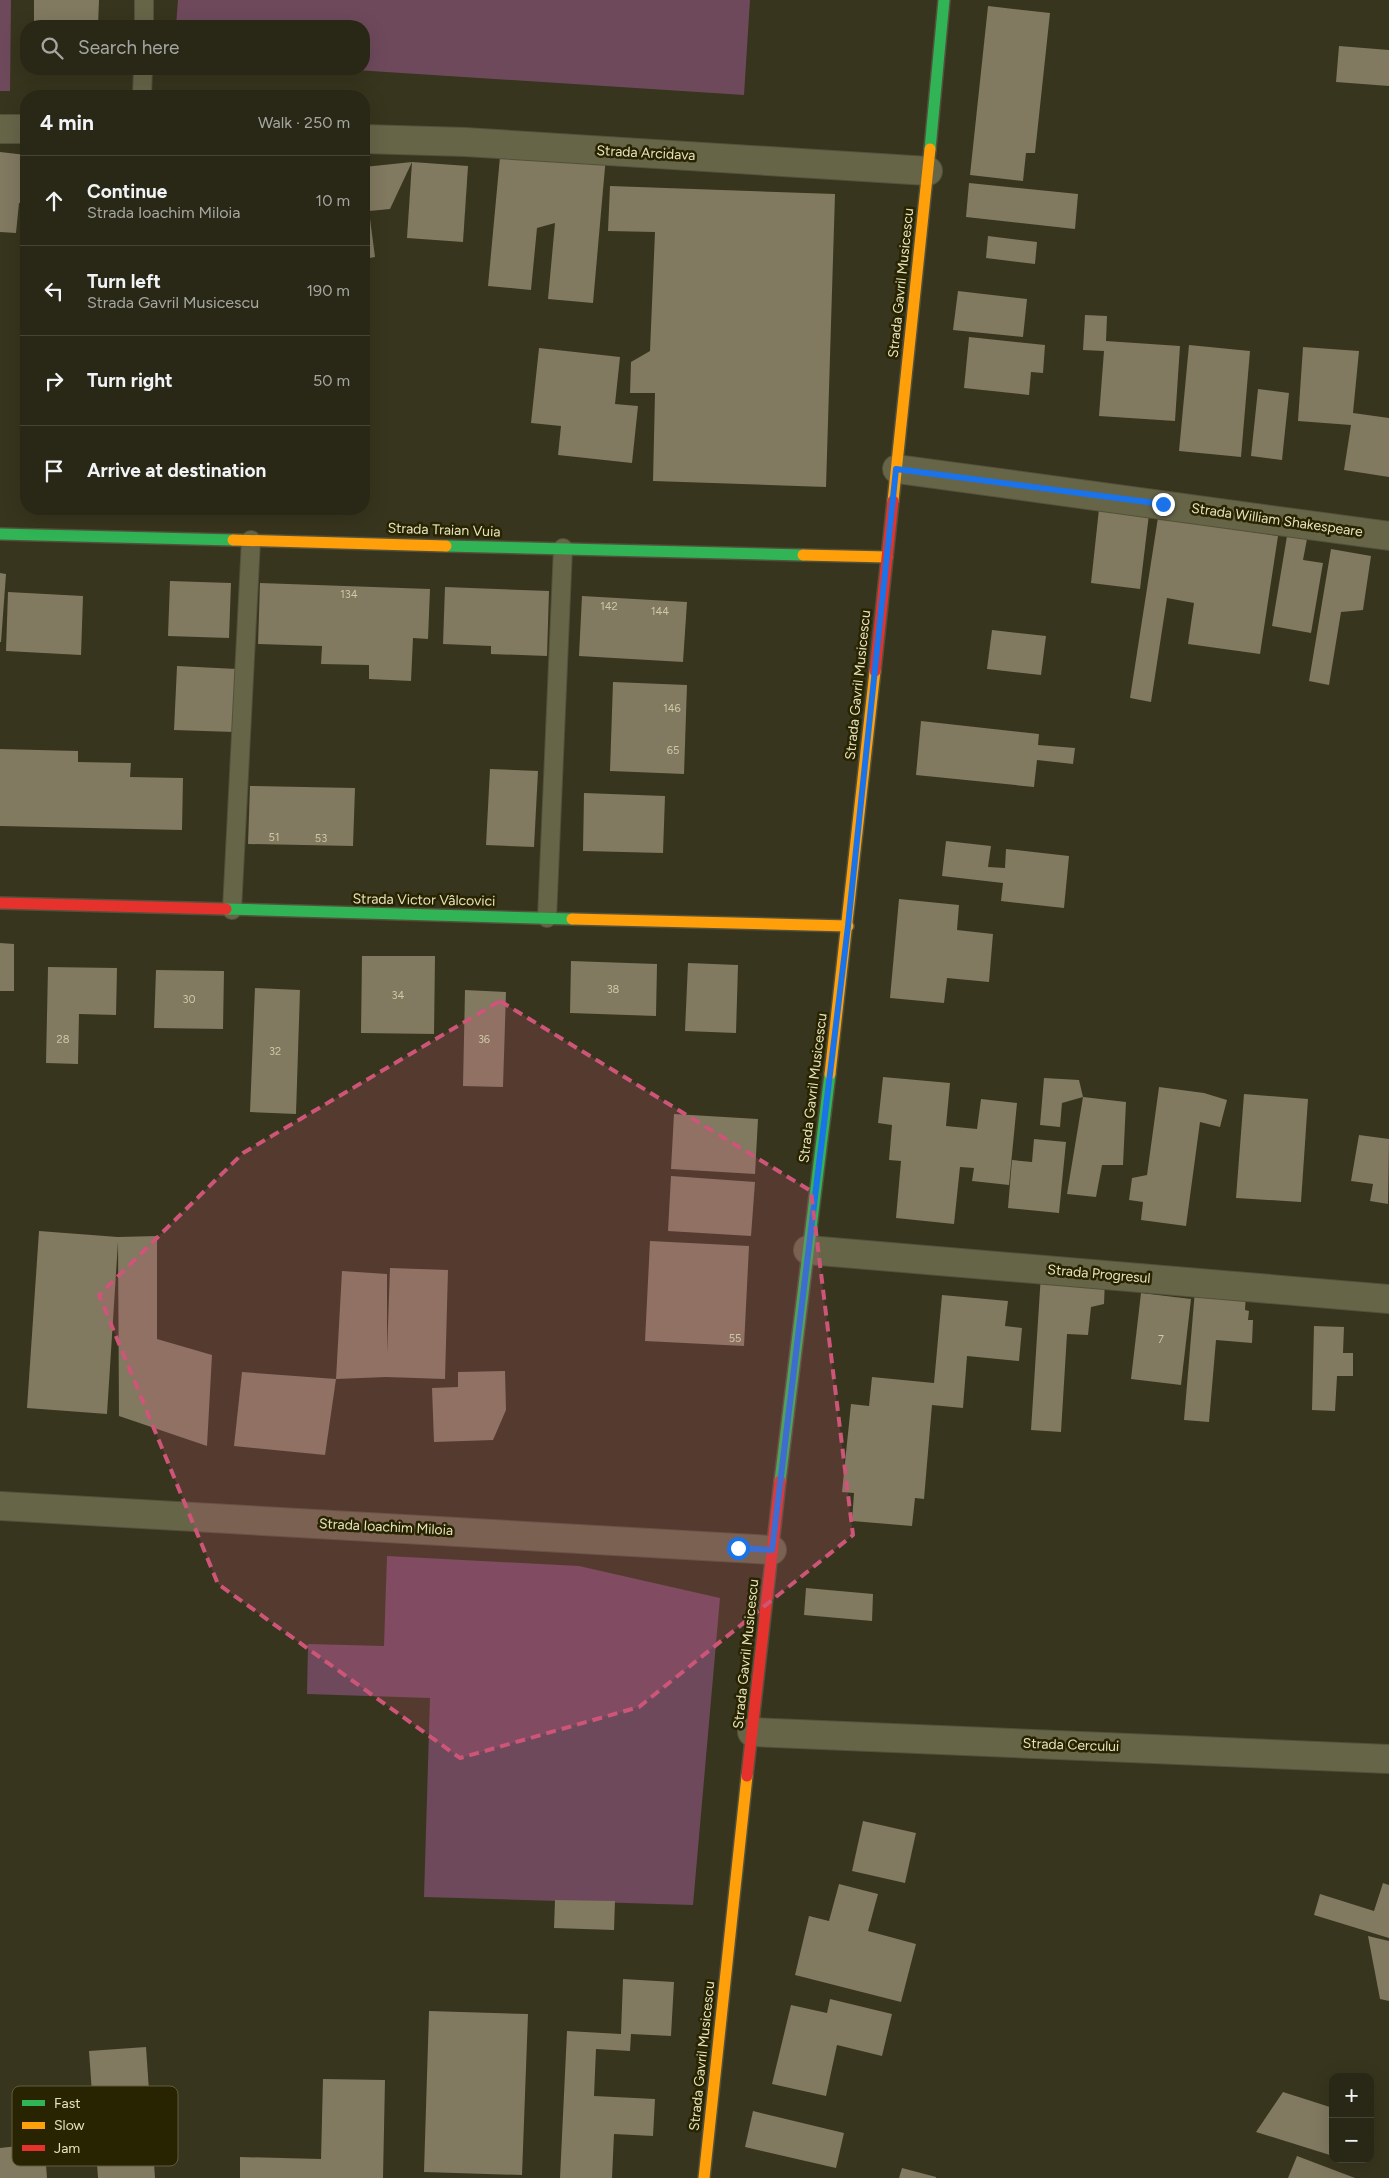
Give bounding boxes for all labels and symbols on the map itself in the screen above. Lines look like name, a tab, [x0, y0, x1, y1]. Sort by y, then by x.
street label: Strada Arcidava	[596, 142, 696, 164]
street label: Strada Gavril Musicescu	[885, 207, 917, 359]
route end	[1152, 493, 1175, 516]
street label: Strada William Shakespeare	[1190, 500, 1364, 541]
street label: Strada Traian Vuia	[387, 520, 501, 540]
house number: 134	[340, 588, 358, 601]
house number: 142	[600, 600, 618, 613]
house number: 144	[651, 605, 669, 618]
street label: Strada Gavril Musicescu	[842, 609, 874, 761]
house number: 146	[663, 702, 681, 715]
house number: 65	[667, 744, 679, 757]
house number: 51	[269, 831, 279, 844]
house number: 53	[315, 832, 327, 845]
street label: Strada Victor Vâlcovici	[352, 890, 496, 910]
house number: 38	[607, 983, 620, 996]
house number: 34	[392, 989, 405, 1002]
house number: 30	[182, 993, 196, 1006]
street label: Strada Gavril Musicescu	[795, 1012, 831, 1164]
house number: 28	[57, 1033, 70, 1046]
house number: 36	[478, 1033, 490, 1046]
house number: 32	[269, 1045, 281, 1058]
street label: Strada Progresul	[1047, 1261, 1151, 1287]
house number: 55	[729, 1332, 741, 1345]
house number: 7	[1158, 1333, 1164, 1346]
street label: Strada Ioachim Miloia	[318, 1515, 454, 1539]
route start	[727, 1537, 750, 1560]
street label: Strada Gavril Musicescu	[730, 1578, 762, 1730]
street label: Strada Cercului	[1022, 1735, 1120, 1755]
street label: Strada Gavril Musicescu	[686, 1980, 718, 2132]
legend	[12, 2086, 178, 2166]
text: Fast	[54, 2095, 80, 2112]
text: Slow	[54, 2117, 85, 2134]
text: Jam	[54, 2140, 80, 2157]

